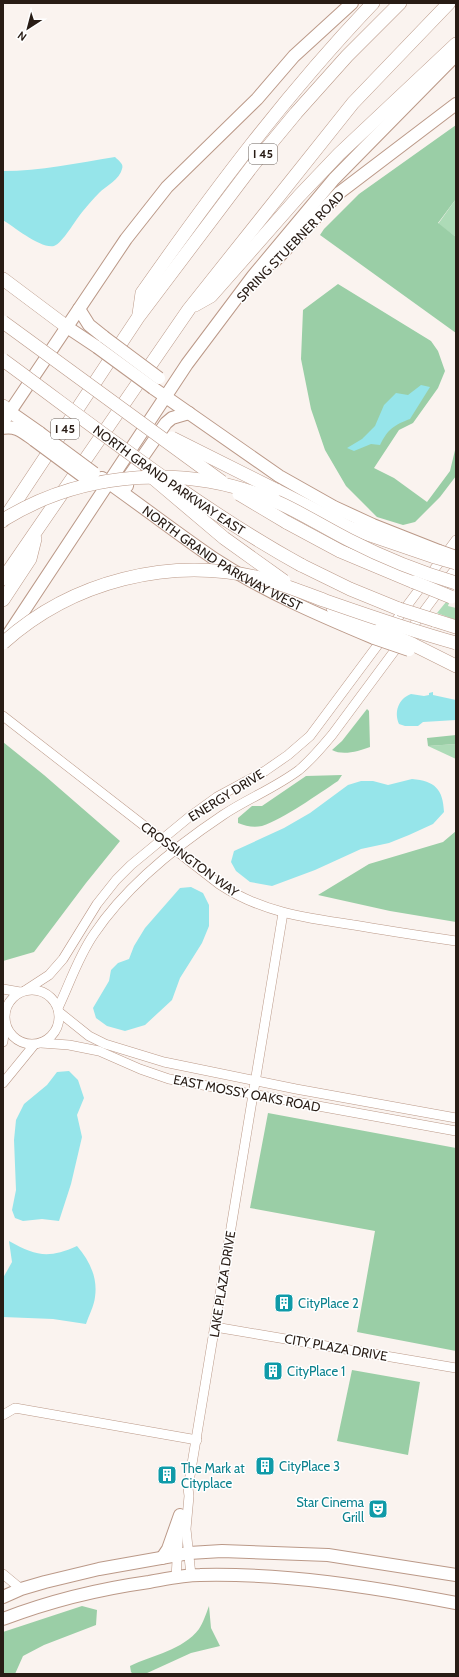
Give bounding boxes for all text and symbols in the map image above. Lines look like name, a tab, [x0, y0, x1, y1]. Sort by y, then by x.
north arrow	[8, 8, 48, 48]
text: N	[15, 28, 29, 44]
road number: I 45	[249, 144, 277, 164]
street label: SPRING STUEBNER ROAD	[233, 187, 347, 305]
road number: I 45	[51, 419, 79, 439]
street label: NORTH GRAND PARKWAY EAST	[90, 422, 248, 538]
street label: NORTH GRAND PARKWAY WEST	[140, 502, 305, 614]
street label: ENERGY DRIVE	[185, 765, 267, 825]
street label: CROSSINGTON WAY	[138, 818, 243, 900]
street label: EAST MOSSY OAKS ROAD	[172, 1071, 322, 1115]
street label: LAKE PLAZA DRIVE	[206, 1230, 238, 1338]
building icon: CityPlace 2	[273, 1292, 295, 1314]
place label: CityPlace 2	[298, 1295, 359, 1311]
street label: CITY PLAZA DRIVE	[283, 1330, 389, 1364]
building icon: CityPlace 1	[262, 1360, 284, 1382]
place label: CityPlace 1	[287, 1363, 345, 1379]
building icon: CityPlace 3	[254, 1455, 276, 1477]
place label: CityPlace 3	[279, 1458, 340, 1474]
place label: The Mark at Cityplace	[181, 1460, 245, 1491]
building icon: The Mark at Cityplace	[156, 1464, 178, 1486]
place label: Star Cinema Grill	[296, 1494, 365, 1525]
theatre icon: Star Cinema Grill	[367, 1498, 389, 1520]

